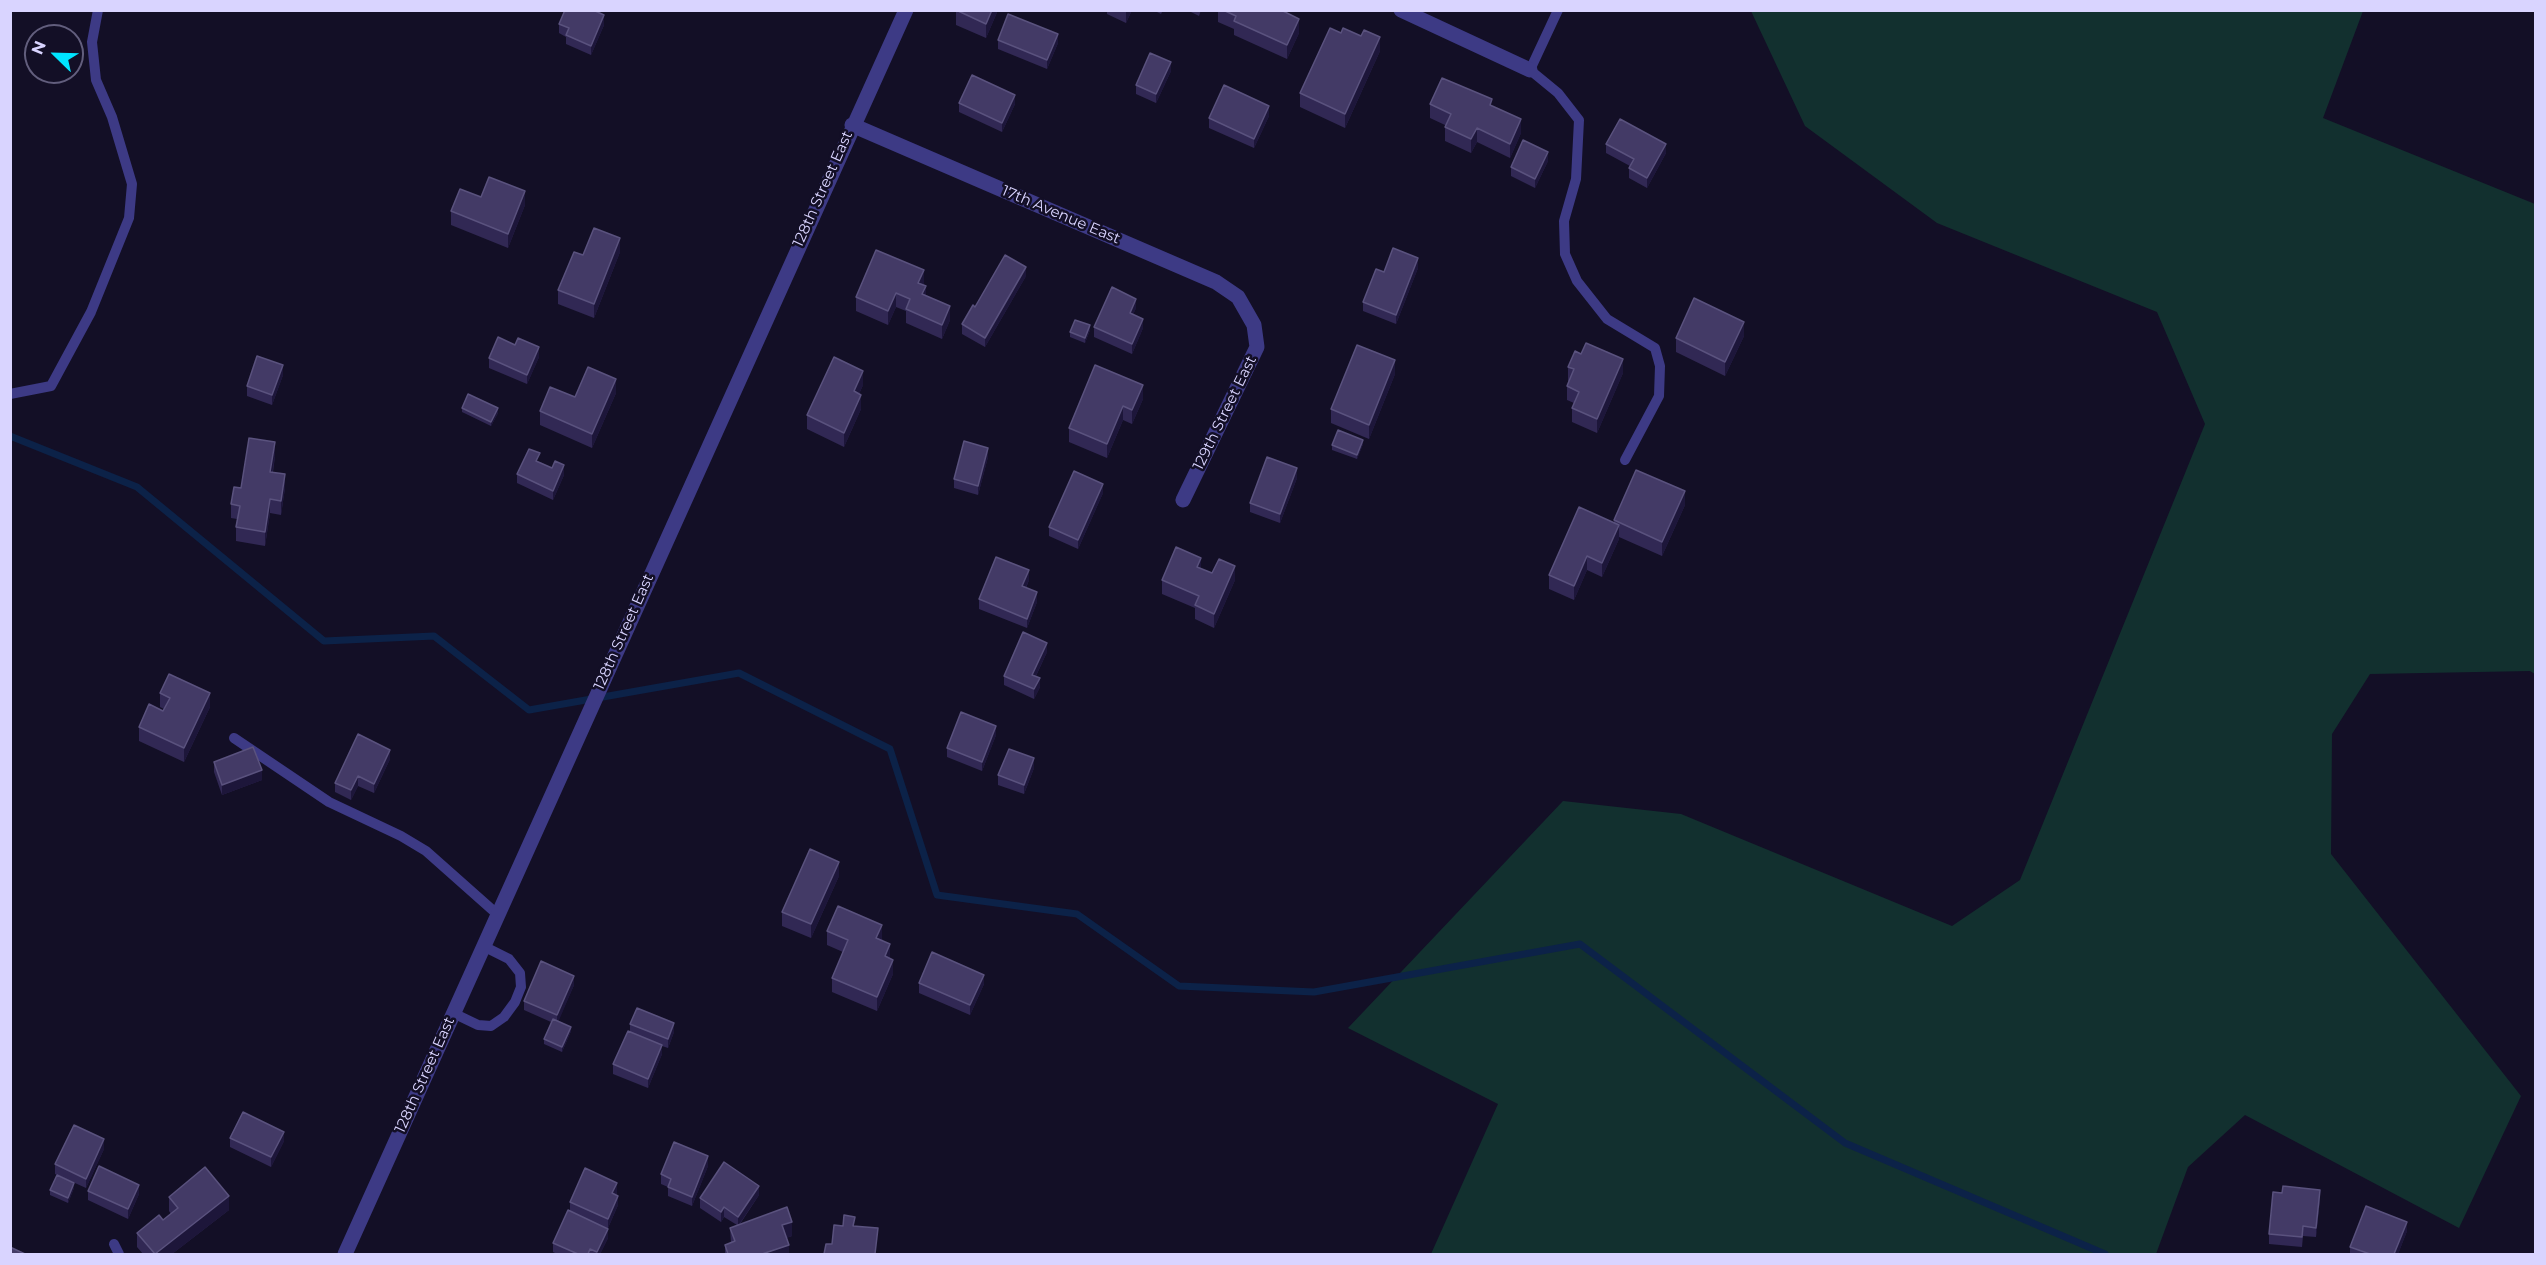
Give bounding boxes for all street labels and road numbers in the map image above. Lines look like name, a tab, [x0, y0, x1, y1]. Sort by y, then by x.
street label: 128th Street East	[789, 128, 857, 250]
street label: 17th Avenue East	[999, 182, 1123, 248]
street label: 129th Street East	[1190, 353, 1260, 473]
street label: 128th Street East	[590, 571, 658, 693]
street label: 128th Street East	[391, 1014, 459, 1136]

